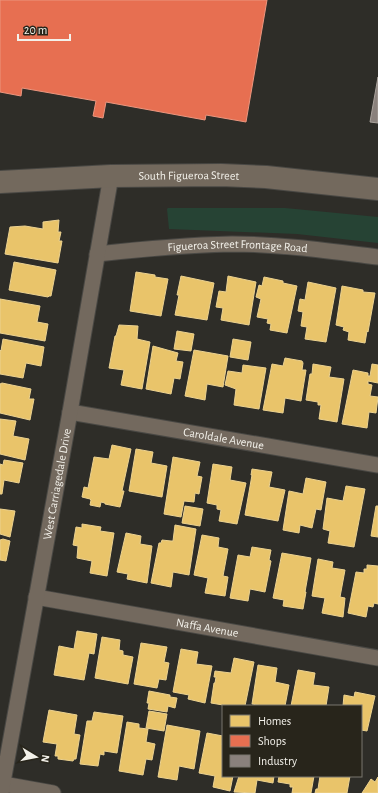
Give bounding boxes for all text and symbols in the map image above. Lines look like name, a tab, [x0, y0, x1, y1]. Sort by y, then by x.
scale bar	[18, 16, 70, 42]
text: 20 m	[24, 24, 47, 36]
street label: South Figueroa Street	[138, 169, 240, 182]
street label: Figueroa Street Frontage Road	[167, 238, 308, 254]
street label: Caroldale Avenue	[182, 426, 265, 451]
street label: West Carriagedale Drive	[41, 428, 73, 541]
street label: Naffa Avenue	[175, 616, 239, 639]
legend	[222, 705, 362, 777]
text: Homes	[258, 715, 291, 727]
text: Shops	[258, 735, 286, 747]
north arrow	[16, 737, 56, 777]
text: N	[39, 754, 51, 763]
text: Industry	[258, 755, 297, 768]

